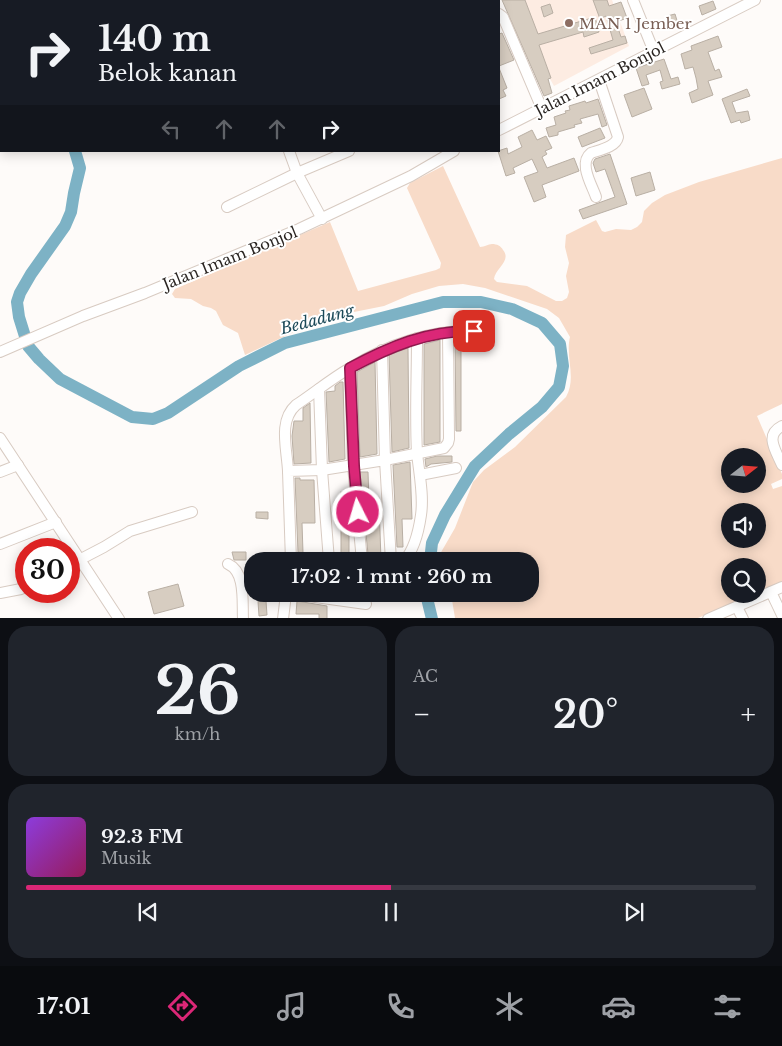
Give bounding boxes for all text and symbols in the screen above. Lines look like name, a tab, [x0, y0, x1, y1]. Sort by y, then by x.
place label: MAN 1 Jember	[579, 14, 692, 33]
text: 140 m	[98, 17, 211, 60]
marker: MAN 1 Jember	[563, 17, 575, 29]
icon: right	[15, 20, 80, 85]
street label: Jalan Imam Bonjol	[530, 38, 668, 121]
text: Belok kanan	[98, 60, 237, 87]
icon: left	[157, 115, 185, 143]
icon: ahead	[210, 115, 238, 143]
icon: ahead	[263, 115, 291, 143]
icon: right	[316, 115, 344, 143]
street label: Jalan Imam Bonjol	[158, 222, 300, 294]
water label: Bedadung	[277, 299, 357, 339]
pin	[453, 310, 495, 352]
icon: arrive	[460, 317, 488, 345]
north arrow	[721, 448, 766, 492]
map controls	[721, 448, 766, 603]
position arrow	[331, 485, 383, 537]
button: sound	[721, 503, 766, 548]
speed limit sign: 30	[15, 538, 80, 603]
button: search	[721, 558, 766, 603]
text: 17:02 · 1 mnt · 260 m	[291, 565, 492, 588]
text: 26	[154, 651, 241, 732]
text: AC	[413, 666, 438, 686]
text: 20°	[553, 691, 618, 738]
text: −	[413, 697, 431, 732]
text: +	[741, 697, 756, 732]
text: km/h	[175, 724, 220, 744]
text: 92.3 FM	[101, 825, 183, 848]
text: Musik	[101, 848, 151, 868]
icon: previous	[134, 898, 162, 926]
icon: pause	[377, 898, 405, 926]
icon: next	[620, 898, 648, 926]
icon: directions	[165, 989, 200, 1024]
icon: music	[274, 989, 309, 1024]
icon: phone	[383, 989, 418, 1024]
icon: climate	[492, 989, 527, 1024]
icon: car	[601, 989, 636, 1024]
icon: filters	[710, 989, 745, 1024]
text: 17:01	[37, 993, 90, 1020]

